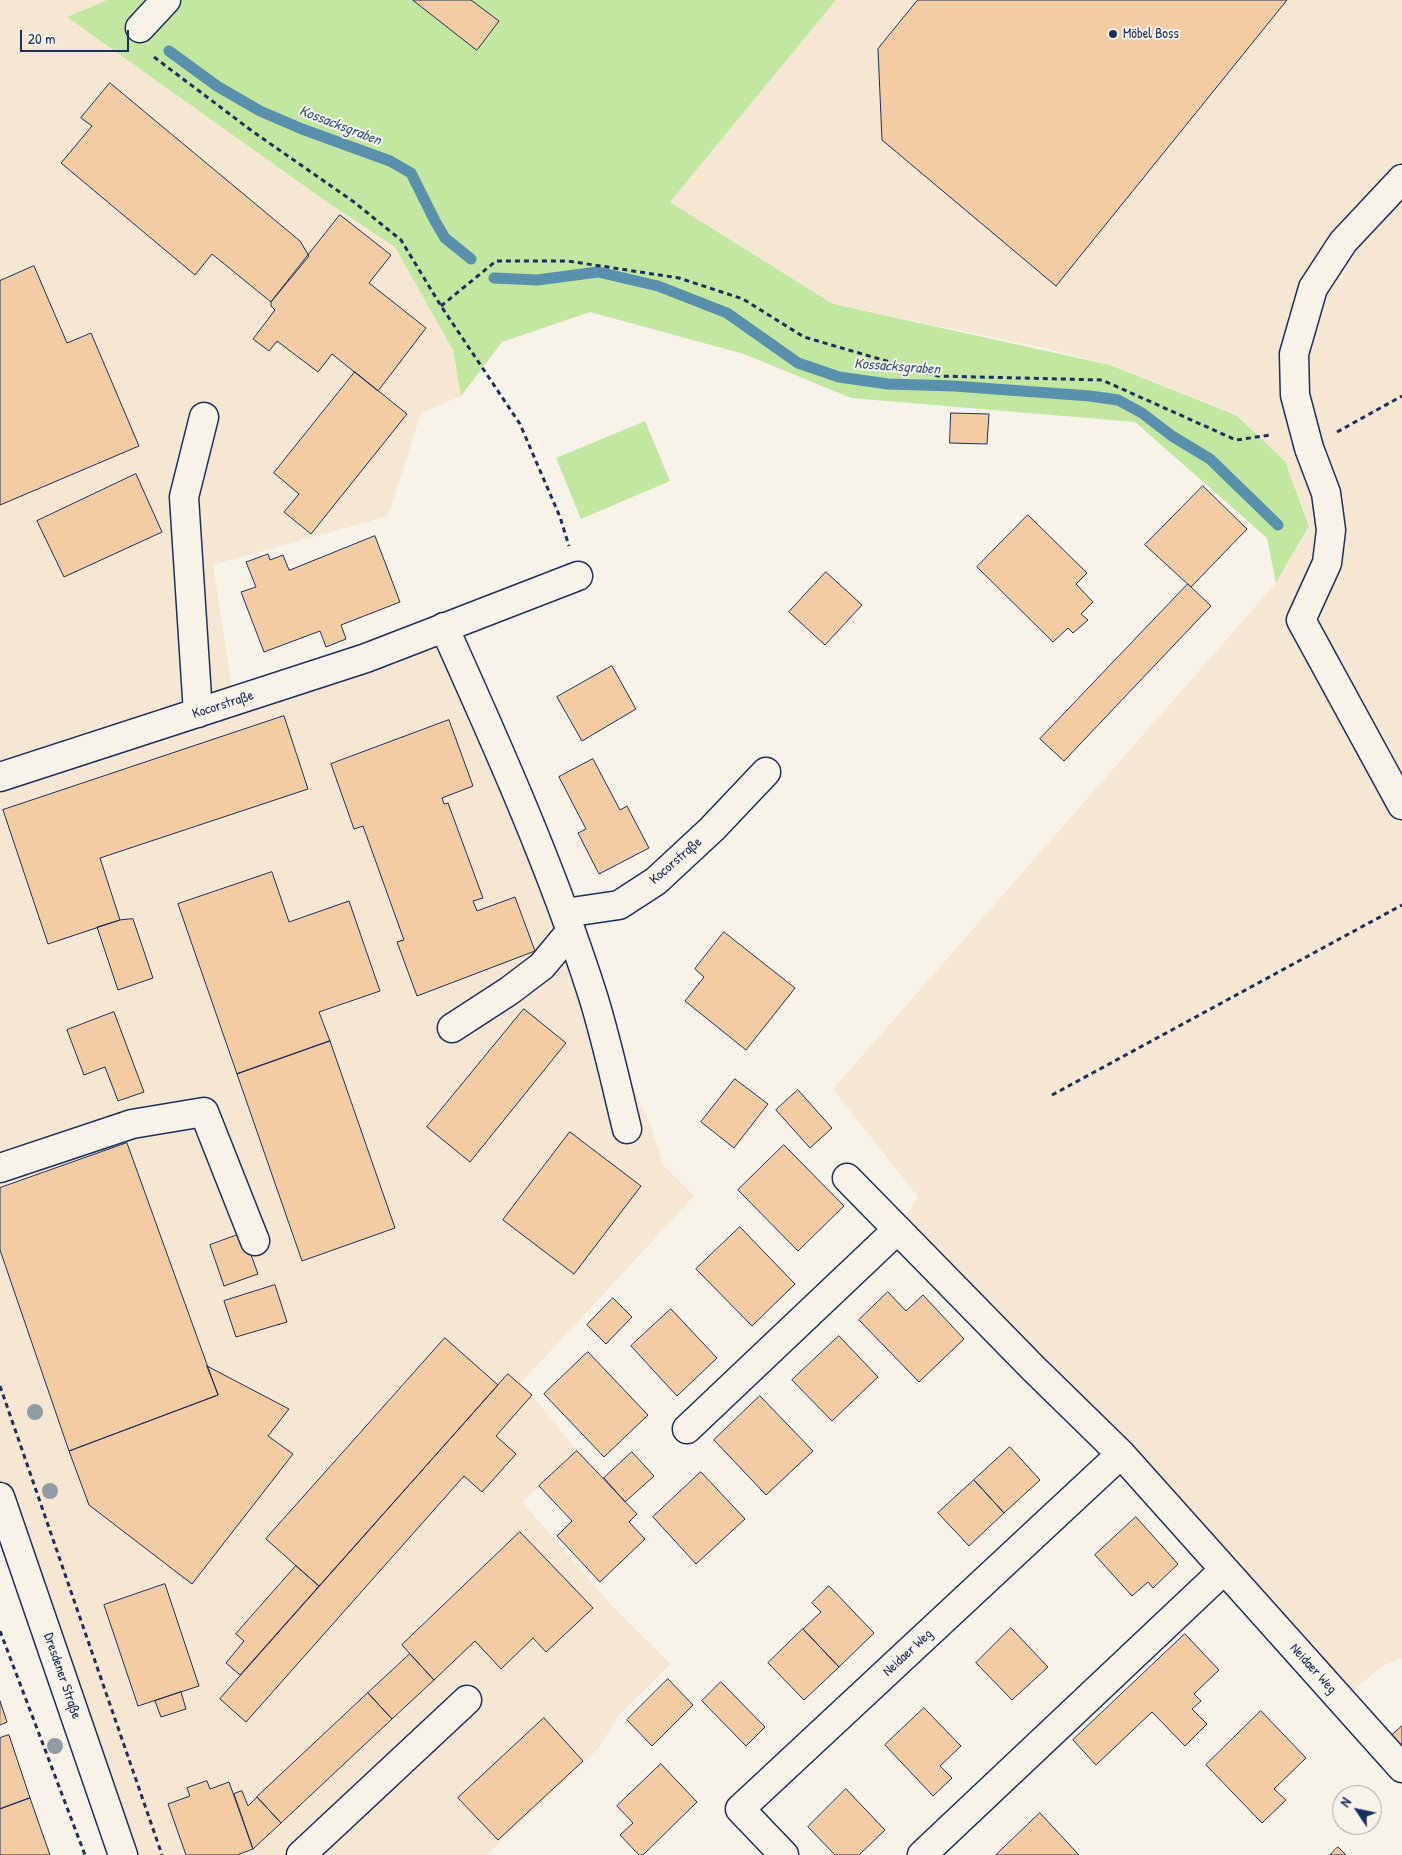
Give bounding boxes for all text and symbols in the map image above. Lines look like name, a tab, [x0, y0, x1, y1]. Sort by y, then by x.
scale bar	[22, 20, 131, 52]
place label: Möbel Boss	[1123, 26, 1179, 42]
text: 20 m	[28, 28, 55, 49]
marker: Möbel Boss	[1107, 28, 1119, 40]
water label: Kossacksgraben	[296, 102, 384, 150]
water label: Kossacksgraben	[853, 355, 941, 379]
street label: Kocorstraße	[190, 687, 256, 723]
street label: Kocorstraße	[647, 834, 705, 888]
street label: Neidaer Weg	[880, 1626, 936, 1680]
street label: Dresdener Straße	[39, 1631, 85, 1721]
street label: Neidaer Weg	[1286, 1640, 1340, 1698]
north arrow	[1332, 1785, 1382, 1835]
text: N	[1335, 1793, 1355, 1810]

